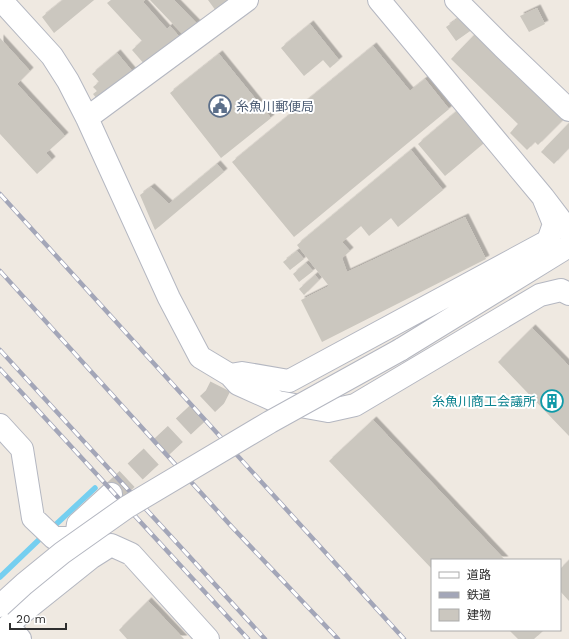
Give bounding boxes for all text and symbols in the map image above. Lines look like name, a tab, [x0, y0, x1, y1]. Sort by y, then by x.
public building icon: 糸魚川郵便局	[207, 93, 233, 119]
place label: 糸魚川郵便局	[236, 99, 314, 114]
building icon: 糸魚川商工会議所	[539, 388, 565, 414]
place label: 糸魚川商工会議所	[432, 394, 536, 409]
legend	[431, 559, 561, 631]
text: 道路	[467, 568, 491, 582]
text: 鉄道	[467, 588, 491, 602]
scale bar	[10, 605, 66, 631]
text: 建物	[467, 608, 491, 622]
text: 20 m	[16, 612, 46, 626]

